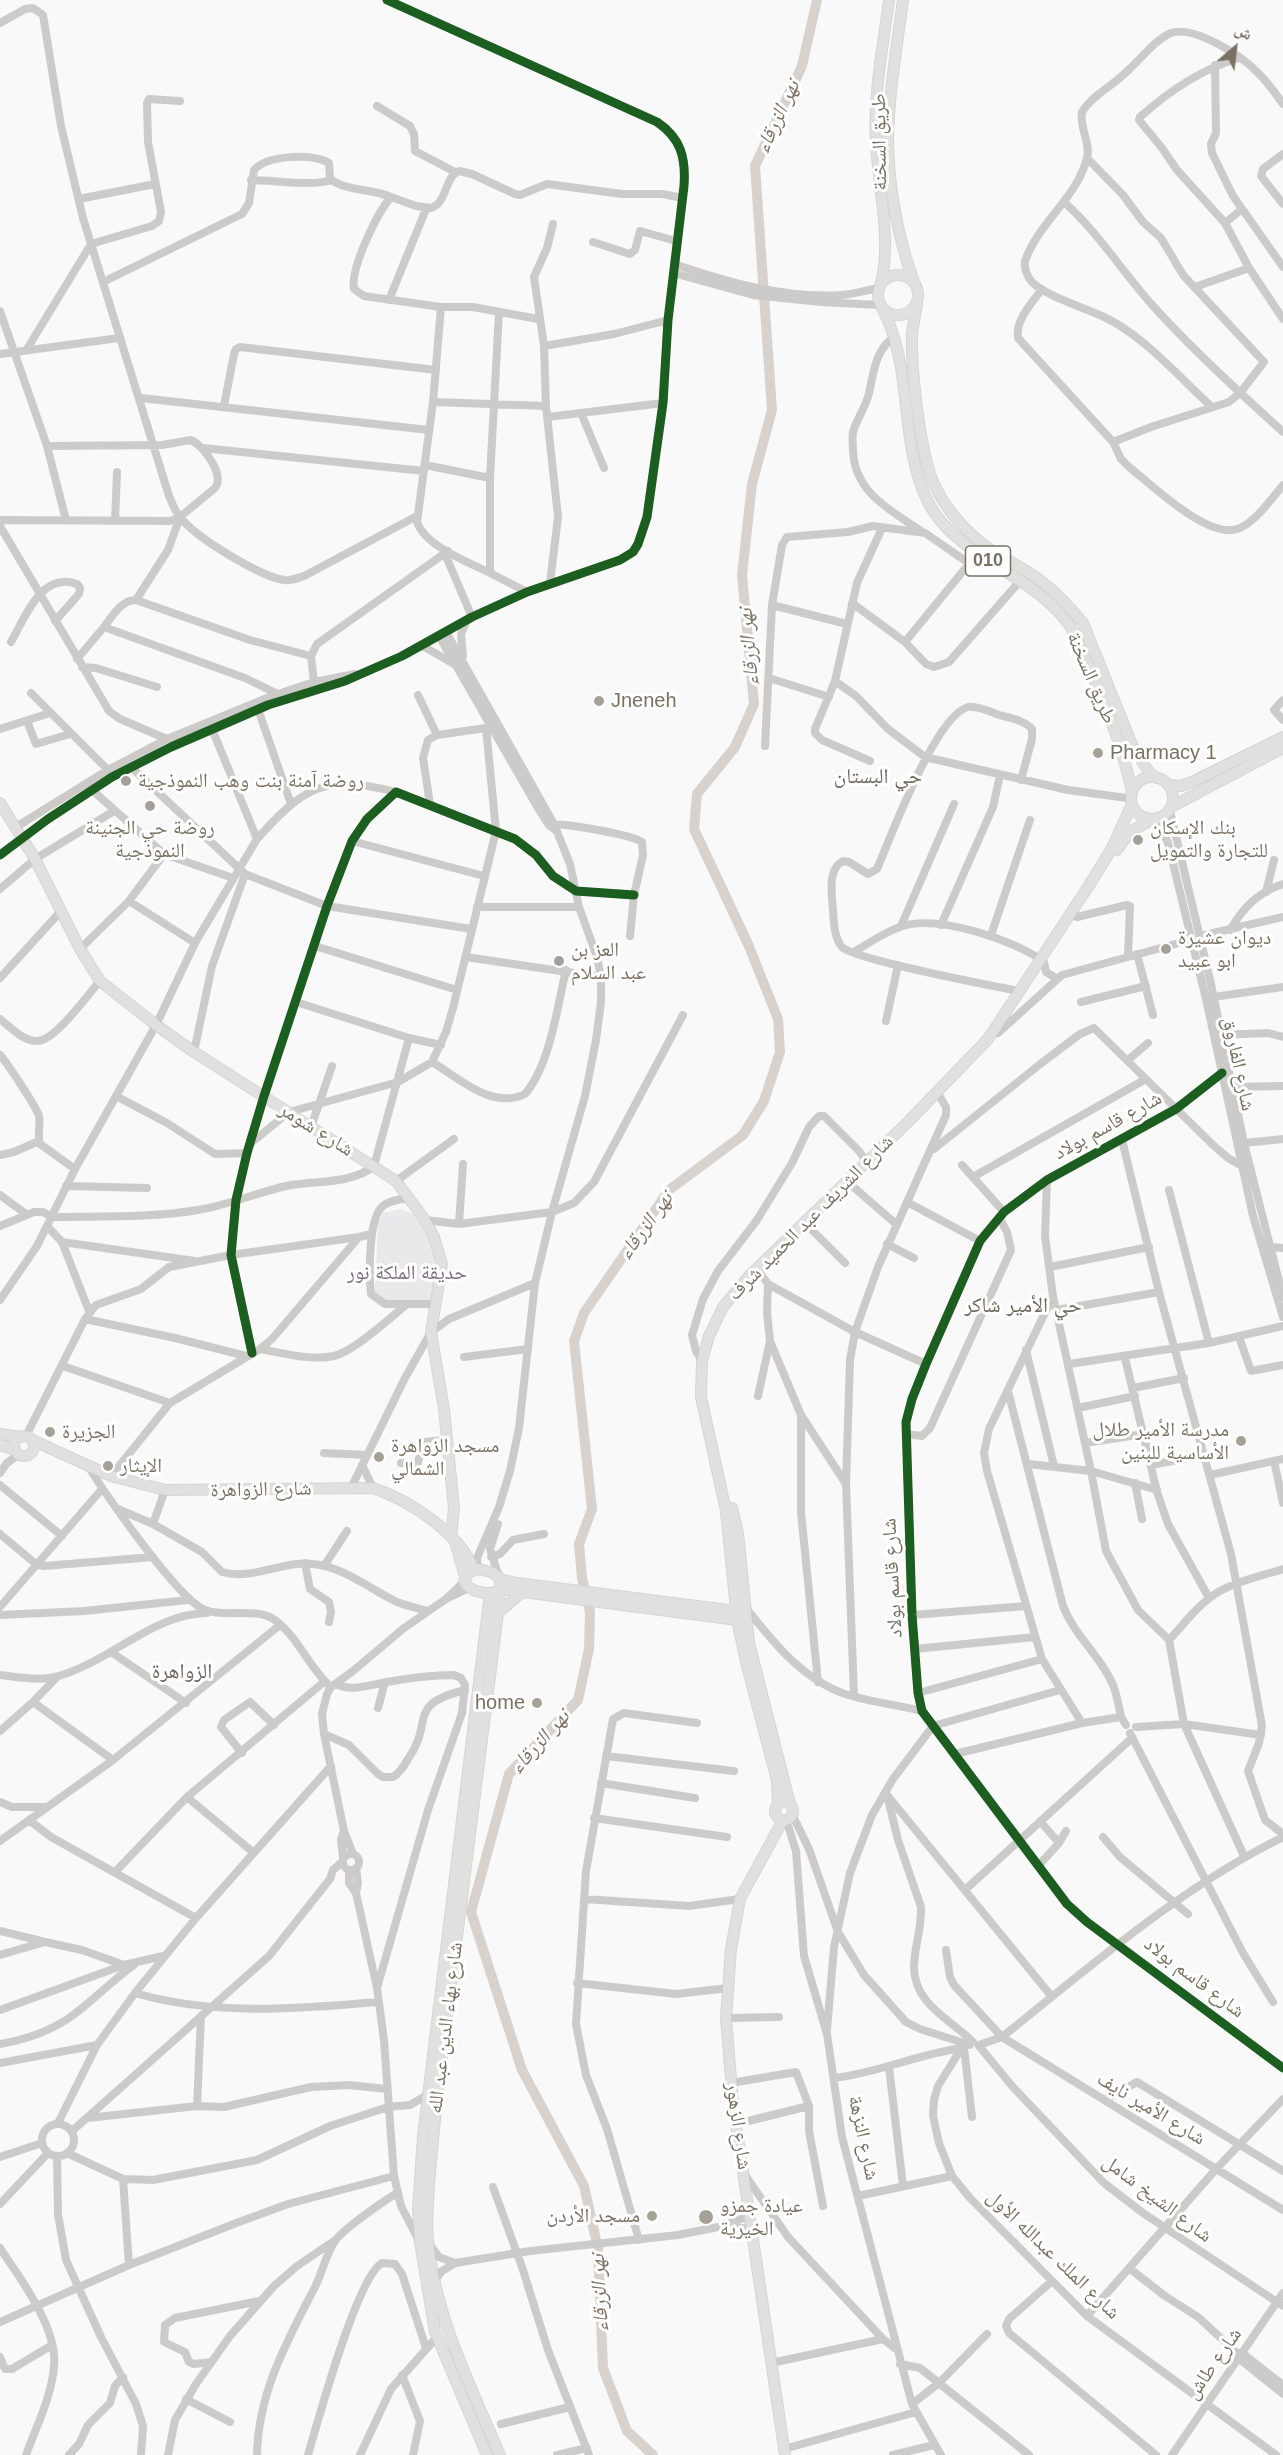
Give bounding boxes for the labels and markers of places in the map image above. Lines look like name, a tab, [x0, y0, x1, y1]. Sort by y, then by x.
place label: Jneneh	[611, 689, 677, 713]
marker: Jneneh	[592, 694, 606, 708]
place label: Pharmacy 1	[1110, 741, 1217, 765]
marker: Pharmacy 1	[1091, 746, 1105, 760]
place label: روضة آمنة بنت وهب النموذجية	[138, 769, 364, 793]
marker: روضة آمنة بنت وهب النموذجية	[119, 774, 133, 788]
marker: روضة حي الجنينة النموذجية	[143, 799, 157, 813]
place label: روضة حي الجنينة النموذجية	[85, 816, 215, 863]
place label: بنك الإسكان للتجارة والتمويل	[1150, 816, 1268, 863]
marker: بنك الإسكان للتجارة والتمويل	[1131, 833, 1145, 847]
place label: ديوان عشيرة ابو عبيد	[1178, 926, 1271, 973]
place label: العز بن عبد السلام	[571, 938, 646, 985]
marker: ديوان عشيرة ابو عبيد	[1159, 942, 1173, 956]
marker: العز بن عبد السلام	[552, 954, 566, 968]
place label: مدرسة الأمير طلال الأساسية للبنين	[1093, 1418, 1229, 1465]
place label: الجزيرة	[62, 1420, 115, 1444]
marker: الجزيرة	[43, 1425, 57, 1439]
place label: مسجد الزواهرة الشمالي	[391, 1434, 499, 1481]
marker: مدرسة الأمير طلال الأساسية للبنين	[1234, 1434, 1248, 1448]
marker: مسجد الزواهرة الشمالي	[372, 1450, 386, 1464]
place label: الإيثار	[120, 1454, 162, 1478]
marker: الإيثار	[101, 1459, 115, 1473]
place label: home	[475, 1691, 525, 1715]
marker: home	[530, 1696, 544, 1710]
place label: عيادة جمزو الخيرية	[720, 2194, 803, 2241]
place label: مسجد الأردن	[546, 2204, 640, 2228]
marker: عيادة جمزو الخيرية	[697, 2208, 715, 2226]
marker: مسجد الأردن	[645, 2209, 659, 2223]

